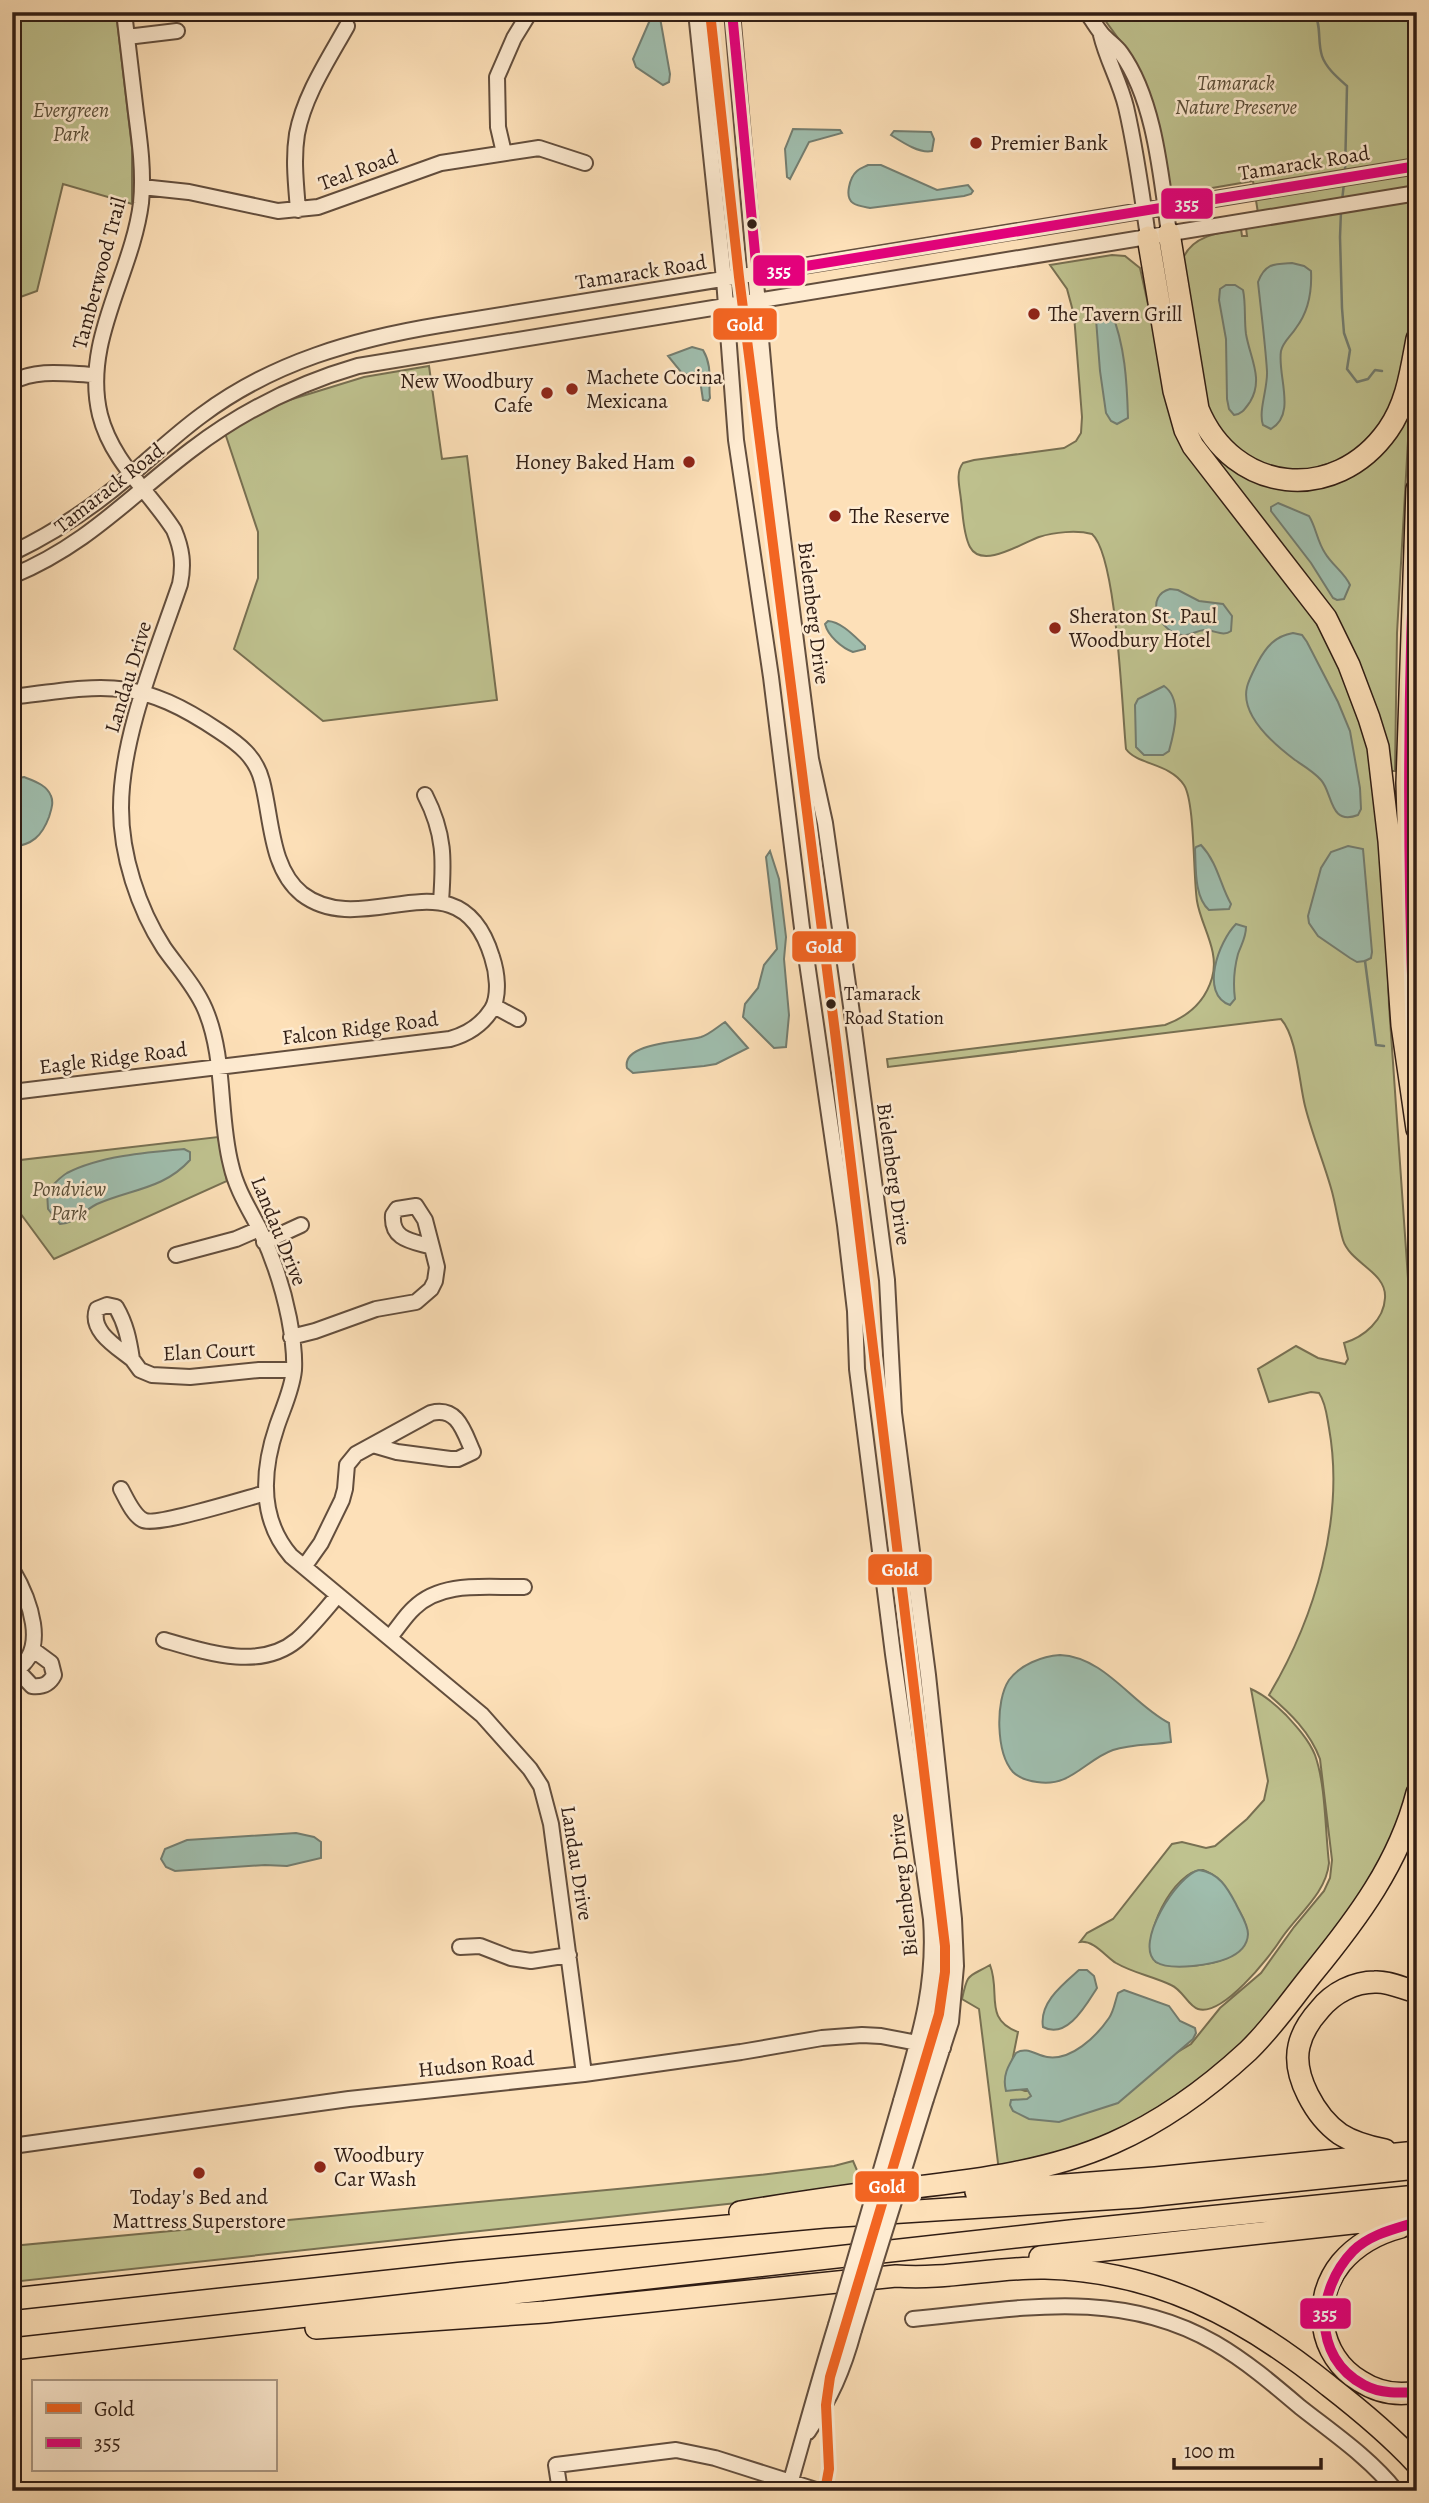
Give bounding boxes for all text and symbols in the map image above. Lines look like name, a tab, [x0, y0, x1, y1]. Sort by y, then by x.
park label: Tamarack Nature Preserve	[1175, 69, 1297, 121]
park label: Evergreen Park	[33, 96, 109, 148]
place label: Premier Bank	[990, 129, 1108, 157]
marker: Premier Bank	[968, 135, 984, 151]
street label: Tamarack Road	[1236, 139, 1372, 187]
street label: Teal Road	[314, 143, 402, 197]
line badge: 355	[1160, 187, 1214, 220]
text: 355	[1175, 191, 1199, 217]
street label: Tamberwood Trail	[65, 194, 133, 352]
unlabelled marker	[745, 217, 759, 231]
street label: Tamarack Road	[573, 248, 709, 296]
line badge: 355	[752, 254, 806, 287]
text: 355	[767, 258, 791, 284]
place label: The Tavern Grill	[1048, 300, 1182, 328]
marker: The Tavern Grill	[1026, 306, 1042, 322]
line badge: Gold	[712, 307, 778, 341]
text: Gold	[726, 312, 764, 338]
place label: Machete Cocina Mexicana	[586, 363, 723, 415]
place label: New Woodbury Cafe	[400, 367, 534, 419]
marker: Machete Cocina Mexicana	[564, 381, 580, 397]
marker: New Woodbury Cafe	[539, 385, 555, 401]
street label: Tamarack Road	[48, 436, 170, 540]
place label: Honey Baked Ham	[515, 448, 675, 476]
marker: Honey Baked Ham	[681, 454, 697, 470]
place label: The Reserve	[849, 502, 950, 530]
marker: The Reserve	[827, 508, 843, 524]
street label: Bielenberg Drive	[791, 540, 837, 686]
place label: Sheraton St. Paul Woodbury Hotel	[1068, 602, 1217, 654]
street label: Landau Drive	[98, 618, 158, 736]
marker: Sheraton St. Paul Woodbury Hotel	[1047, 620, 1063, 636]
line badge: Gold	[791, 930, 857, 963]
text: Gold	[805, 934, 843, 960]
place label: Tamarack Road Station	[844, 981, 944, 1031]
marker: Tamarack Road Station	[824, 997, 838, 1011]
street label: Falcon Ridge Road	[280, 1004, 440, 1051]
street label: Eagle Ridge Road	[38, 1035, 189, 1081]
street label: Bielenberg Drive	[870, 1101, 918, 1247]
street label: Landau Drive	[244, 1172, 314, 1290]
park label: Pondview Park	[32, 1175, 107, 1227]
street label: Elan Court	[162, 1335, 256, 1367]
line badge: Gold	[867, 1553, 933, 1586]
text: Gold	[881, 1557, 919, 1583]
street label: Landau Drive	[554, 1804, 600, 1922]
street label: Bielenberg Drive	[882, 1812, 924, 1958]
street label: Hudson Road	[416, 2044, 536, 2084]
place label: Woodbury Car Wash	[333, 2141, 425, 2193]
marker: Woodbury Car Wash	[312, 2159, 328, 2175]
marker: Today's Bed and Mattress Superstore	[191, 2165, 207, 2181]
line badge: Gold	[854, 2170, 920, 2203]
text: Gold	[868, 2174, 906, 2200]
place label: Today's Bed and Mattress Superstore	[112, 2183, 286, 2235]
line badge: 355	[1299, 2297, 1352, 2330]
text: 355	[1313, 2301, 1337, 2327]
legend	[32, 2380, 276, 2472]
text: Gold	[94, 2395, 135, 2423]
scale bar	[1174, 2426, 1320, 2470]
text: 355	[94, 2429, 121, 2457]
text: 100 m	[1184, 2437, 1235, 2465]

